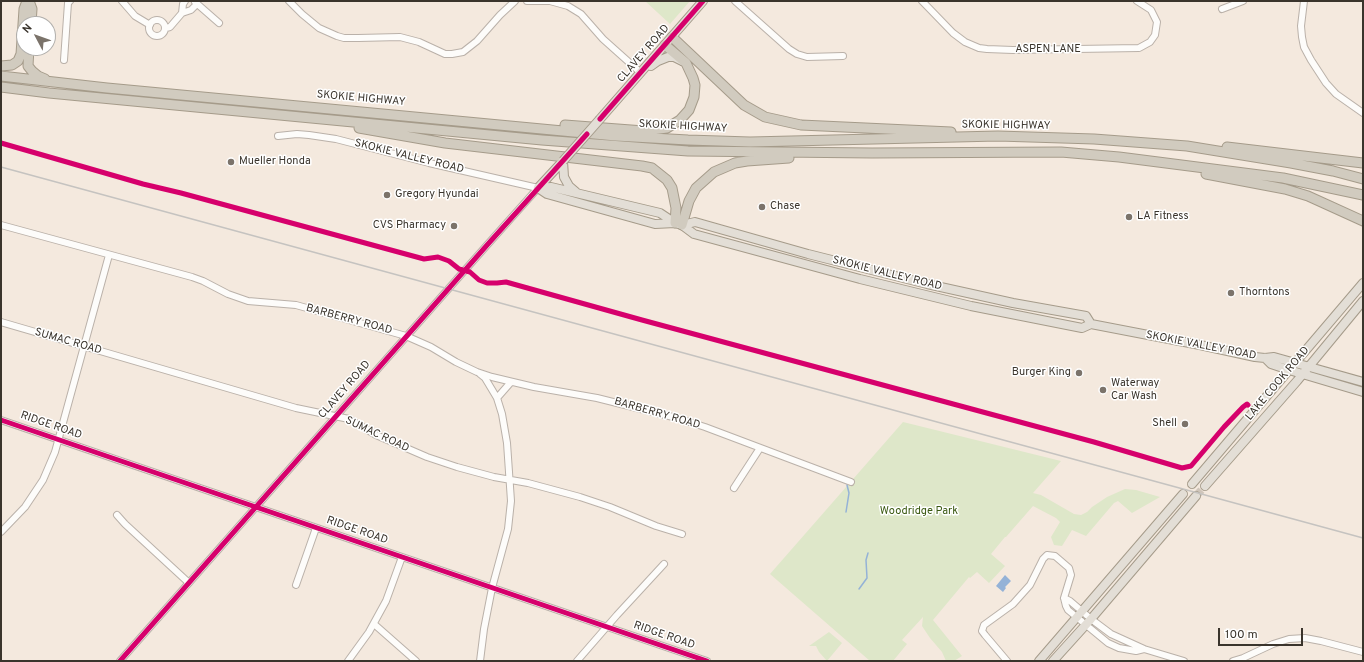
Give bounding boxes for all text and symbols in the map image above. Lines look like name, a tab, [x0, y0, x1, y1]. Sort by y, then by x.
north arrow	[16, 16, 56, 56]
text: N	[20, 21, 36, 36]
street label: CLAVEY ROAD	[615, 22, 673, 86]
street label: ASPEN LANE	[1015, 43, 1081, 57]
street label: SKOKIE HIGHWAY	[316, 89, 406, 109]
street label: SKOKIE HIGHWAY	[638, 118, 728, 136]
street label: SKOKIE HIGHWAY	[961, 119, 1051, 133]
street label: SKOKIE VALLEY ROAD	[353, 137, 465, 177]
place label: Mueller Honda	[239, 155, 311, 169]
marker: Mueller Honda	[226, 157, 236, 167]
place label: Gregory Hyundai	[395, 188, 479, 202]
marker: Gregory Hyundai	[382, 190, 392, 200]
place label: Chase	[770, 200, 800, 214]
marker: Chase	[757, 202, 767, 212]
place label: LA Fitness	[1137, 210, 1189, 224]
marker: LA Fitness	[1124, 212, 1134, 222]
place label: CVS Pharmacy	[373, 219, 446, 233]
marker: CVS Pharmacy	[449, 221, 459, 231]
street label: SKOKIE VALLEY ROAD	[831, 254, 943, 294]
place label: Thorntons	[1239, 286, 1290, 300]
marker: Thorntons	[1226, 288, 1236, 298]
street label: BARBERRY ROAD	[304, 302, 394, 338]
street label: SUMAC ROAD	[33, 326, 103, 358]
street label: SKOKIE VALLEY ROAD	[1145, 329, 1257, 363]
street label: LAKE COOK ROAD	[1243, 344, 1313, 424]
street label: CLAVEY ROAD	[316, 358, 374, 422]
place label: Burger King	[1012, 366, 1071, 380]
marker: Burger King	[1074, 368, 1084, 378]
place label: Waterway Car Wash	[1111, 377, 1159, 403]
marker: Waterway Car Wash	[1098, 385, 1108, 395]
street label: BARBERRY ROAD	[612, 395, 702, 433]
street label: RIDGE ROAD	[18, 409, 84, 443]
street label: SUMAC ROAD	[343, 414, 411, 456]
place label: Shell	[1152, 417, 1177, 431]
marker: Shell	[1180, 419, 1190, 429]
park label: Woodridge Park	[880, 505, 958, 519]
street label: RIDGE ROAD	[324, 514, 390, 548]
street label: RIDGE ROAD	[631, 619, 697, 653]
scale bar	[1220, 620, 1305, 646]
text: 100 m	[1225, 627, 1258, 643]

